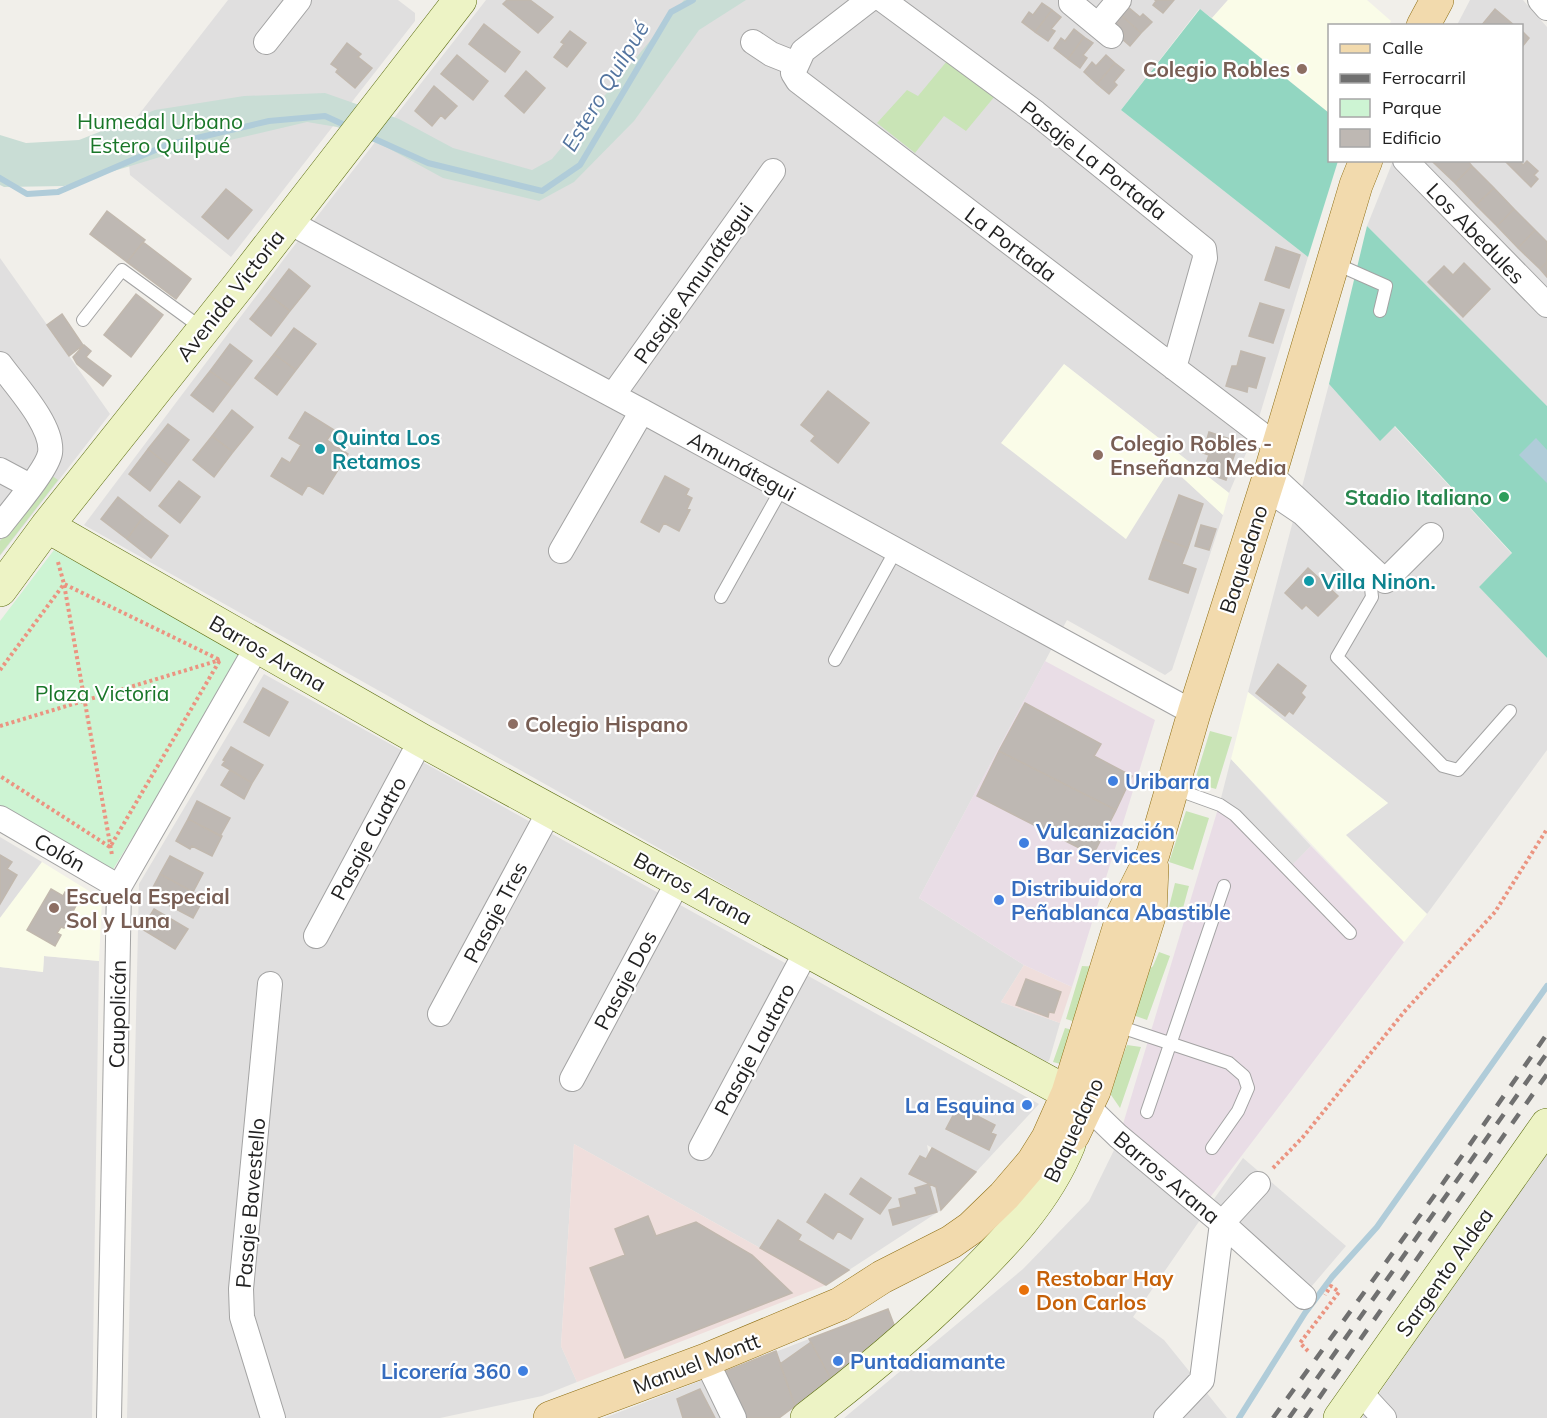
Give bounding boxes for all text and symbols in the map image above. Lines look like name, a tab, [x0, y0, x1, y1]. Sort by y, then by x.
water label: Estero Quilpué	[555, 16, 655, 156]
legend	[1328, 24, 1523, 162]
text: Calle	[1382, 36, 1423, 59]
place label: Colegio Robles	[1143, 56, 1290, 82]
marker: Colegio Robles	[1295, 62, 1309, 76]
text: Ferrocarril	[1382, 66, 1466, 89]
street label: Pasaje La Portada	[1016, 95, 1172, 225]
text: Parque	[1382, 96, 1441, 119]
park label: Humedal Urbano Estero Quilpué	[77, 108, 243, 158]
text: Edificio	[1382, 126, 1441, 149]
street label: Los Abedules	[1421, 177, 1531, 289]
street label: Pasaje Amunátegui	[628, 198, 758, 368]
street label: La Portada	[960, 201, 1062, 287]
street label: Avenida Victoria	[171, 224, 289, 366]
place label: Quinta Los Retamos	[332, 424, 441, 474]
street label: Amunátegui	[684, 426, 800, 506]
place label: Colegio Robles - Enseñanza Media	[1110, 430, 1287, 480]
marker: Quinta Los Retamos	[313, 442, 327, 456]
marker: Colegio Robles - Enseñanza Media	[1091, 448, 1105, 462]
place label: Stadio Italiano	[1345, 484, 1492, 510]
marker: Stadio Italiano	[1497, 490, 1511, 504]
street label: Baquedano	[1213, 501, 1273, 617]
place label: Villa Ninon.	[1320, 568, 1436, 594]
marker: Villa Ninon.	[1302, 574, 1316, 588]
street label: Barros Arana	[205, 609, 331, 697]
park label: Plaza Victoria	[35, 680, 169, 706]
place label: Colegio Hispano	[525, 711, 688, 737]
marker: Colegio Hispano	[506, 717, 520, 731]
place label: Uribarra	[1125, 768, 1210, 794]
street label: Pasaje Cuatro	[325, 772, 411, 904]
marker: Uribarra	[1106, 774, 1120, 788]
place label: Vulcanización Bar Services	[1035, 818, 1175, 868]
street label: Colón	[30, 827, 90, 877]
marker: Vulcanización Bar Services	[1017, 836, 1031, 850]
street label: Barros Arana	[629, 846, 757, 930]
street label: Pasaje Tres	[457, 857, 533, 967]
place label: Distribuidora Peñablanca Abastible	[1011, 875, 1231, 925]
place label: Escuela Especial Sol y Luna	[66, 883, 230, 933]
marker: Distribuidora Peñablanca Abastible	[992, 893, 1006, 907]
marker: Escuela Especial Sol y Luna	[47, 901, 61, 915]
street label: Pasaje Dos	[588, 926, 662, 1034]
street label: Caupolicán	[103, 959, 131, 1069]
street label: Pasaje Lautaro	[708, 978, 800, 1120]
street label: Baquedano	[1037, 1074, 1109, 1186]
place label: La Esquina	[905, 1092, 1015, 1118]
marker: La Esquina	[1020, 1098, 1034, 1112]
street label: Pasaje Bavestello	[230, 1117, 270, 1289]
street label: Barros Arana	[1109, 1125, 1225, 1229]
street label: Sargento Aldea	[1390, 1203, 1498, 1341]
place label: Restobar Hay Don Carlos	[1036, 1265, 1174, 1315]
marker: Restobar Hay Don Carlos	[1017, 1283, 1031, 1297]
street label: Manuel Montt	[629, 1327, 763, 1399]
place label: Puntadiamante	[850, 1348, 1005, 1374]
marker: Puntadiamante	[831, 1354, 845, 1368]
place label: Licorería 360	[381, 1358, 511, 1384]
marker: Licorería 360	[516, 1364, 530, 1378]

